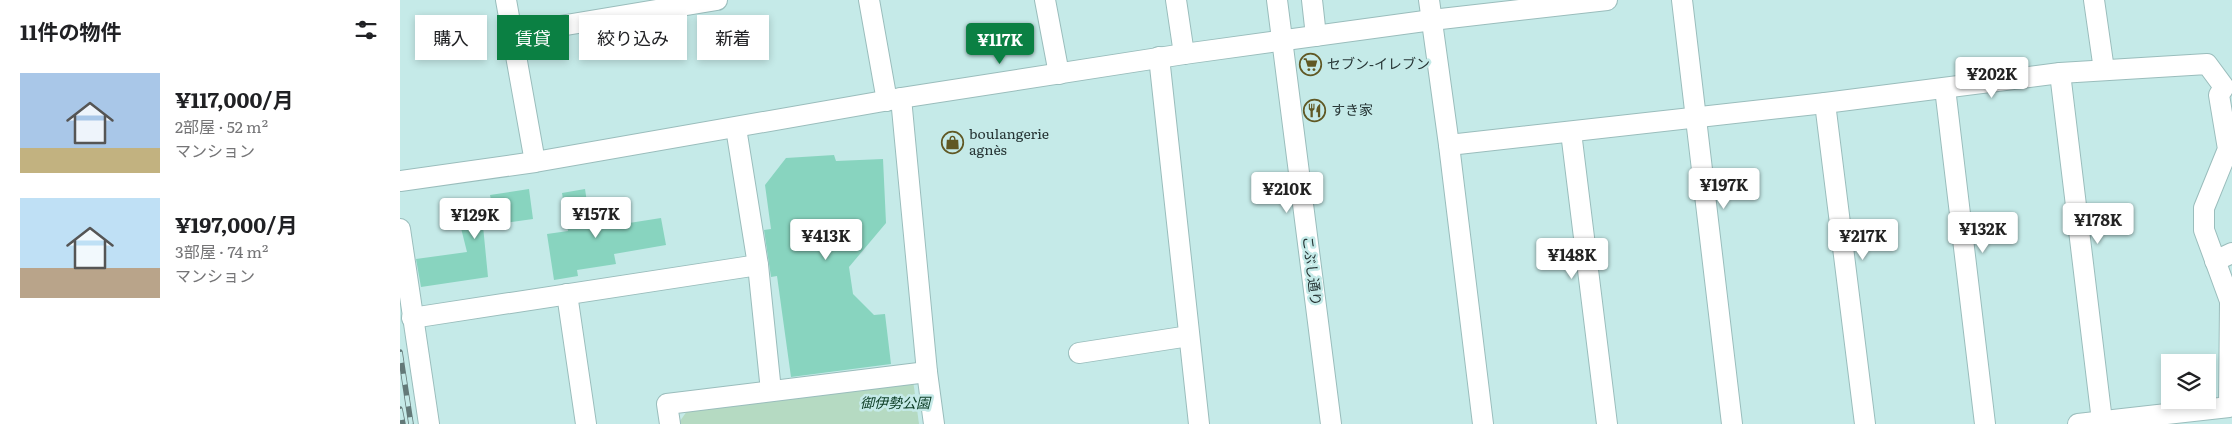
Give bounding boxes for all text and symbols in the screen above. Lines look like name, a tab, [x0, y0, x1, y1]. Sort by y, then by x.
text: 11件の物件	[20, 15, 121, 46]
chip: 購入	[415, 15, 487, 60]
chip: 賃貸	[497, 15, 569, 60]
chip: 絞り込み	[579, 15, 687, 60]
chip: 新着	[697, 15, 769, 60]
icon: filters	[352, 16, 380, 44]
pin: ¥117K	[965, 22, 1035, 65]
text: ¥117K	[977, 27, 1023, 51]
supermarket icon: セブン-イレブン	[1299, 52, 1323, 76]
place label: セブン-イレブン	[1327, 53, 1430, 73]
pin: ¥202K	[1957, 56, 2027, 99]
text: ¥202K	[1966, 61, 2018, 85]
text: ¥117,000/月	[175, 83, 294, 114]
icon: home	[60, 93, 120, 153]
restaurant icon: すき家	[1303, 98, 1327, 122]
place label: すき家	[1331, 99, 1373, 119]
text: 2部屋 · 52 m²	[175, 114, 268, 138]
place label: boulangerie agnès	[969, 123, 1049, 159]
shop icon: boulangerie agnès	[941, 130, 965, 154]
text: マンション	[175, 138, 255, 162]
pin: ¥197K	[1689, 168, 1759, 210]
pin: ¥210K	[1252, 172, 1322, 214]
text: ¥197K	[1700, 172, 1748, 196]
text: ¥210K	[1262, 176, 1312, 200]
pin: ¥157K	[561, 196, 631, 239]
pin: ¥129K	[440, 198, 510, 240]
text: ¥157K	[572, 201, 620, 225]
text: ¥129K	[451, 202, 499, 226]
pin: ¥178K	[2063, 202, 2133, 245]
text: ¥178K	[2074, 207, 2122, 231]
text: ¥197,000/月	[175, 208, 297, 239]
pin: ¥132K	[1948, 212, 2018, 254]
text: ¥132K	[1959, 216, 2007, 240]
icon: home	[60, 218, 120, 278]
pin: ¥413K	[791, 218, 861, 261]
pin: ¥217K	[1828, 218, 1898, 261]
text: ¥413K	[801, 223, 851, 247]
text: ¥217K	[1839, 223, 1887, 247]
street label: こぶし通り	[1299, 235, 1327, 307]
pin: ¥148K	[1537, 238, 1607, 280]
text: 3部屋 · 74 m²	[175, 239, 268, 263]
text: ¥148K	[1547, 242, 1597, 266]
text: マンション	[175, 263, 255, 287]
map controls	[2161, 354, 2216, 409]
button: layers	[2161, 354, 2216, 409]
park label: 御伊勢公園	[860, 392, 932, 412]

